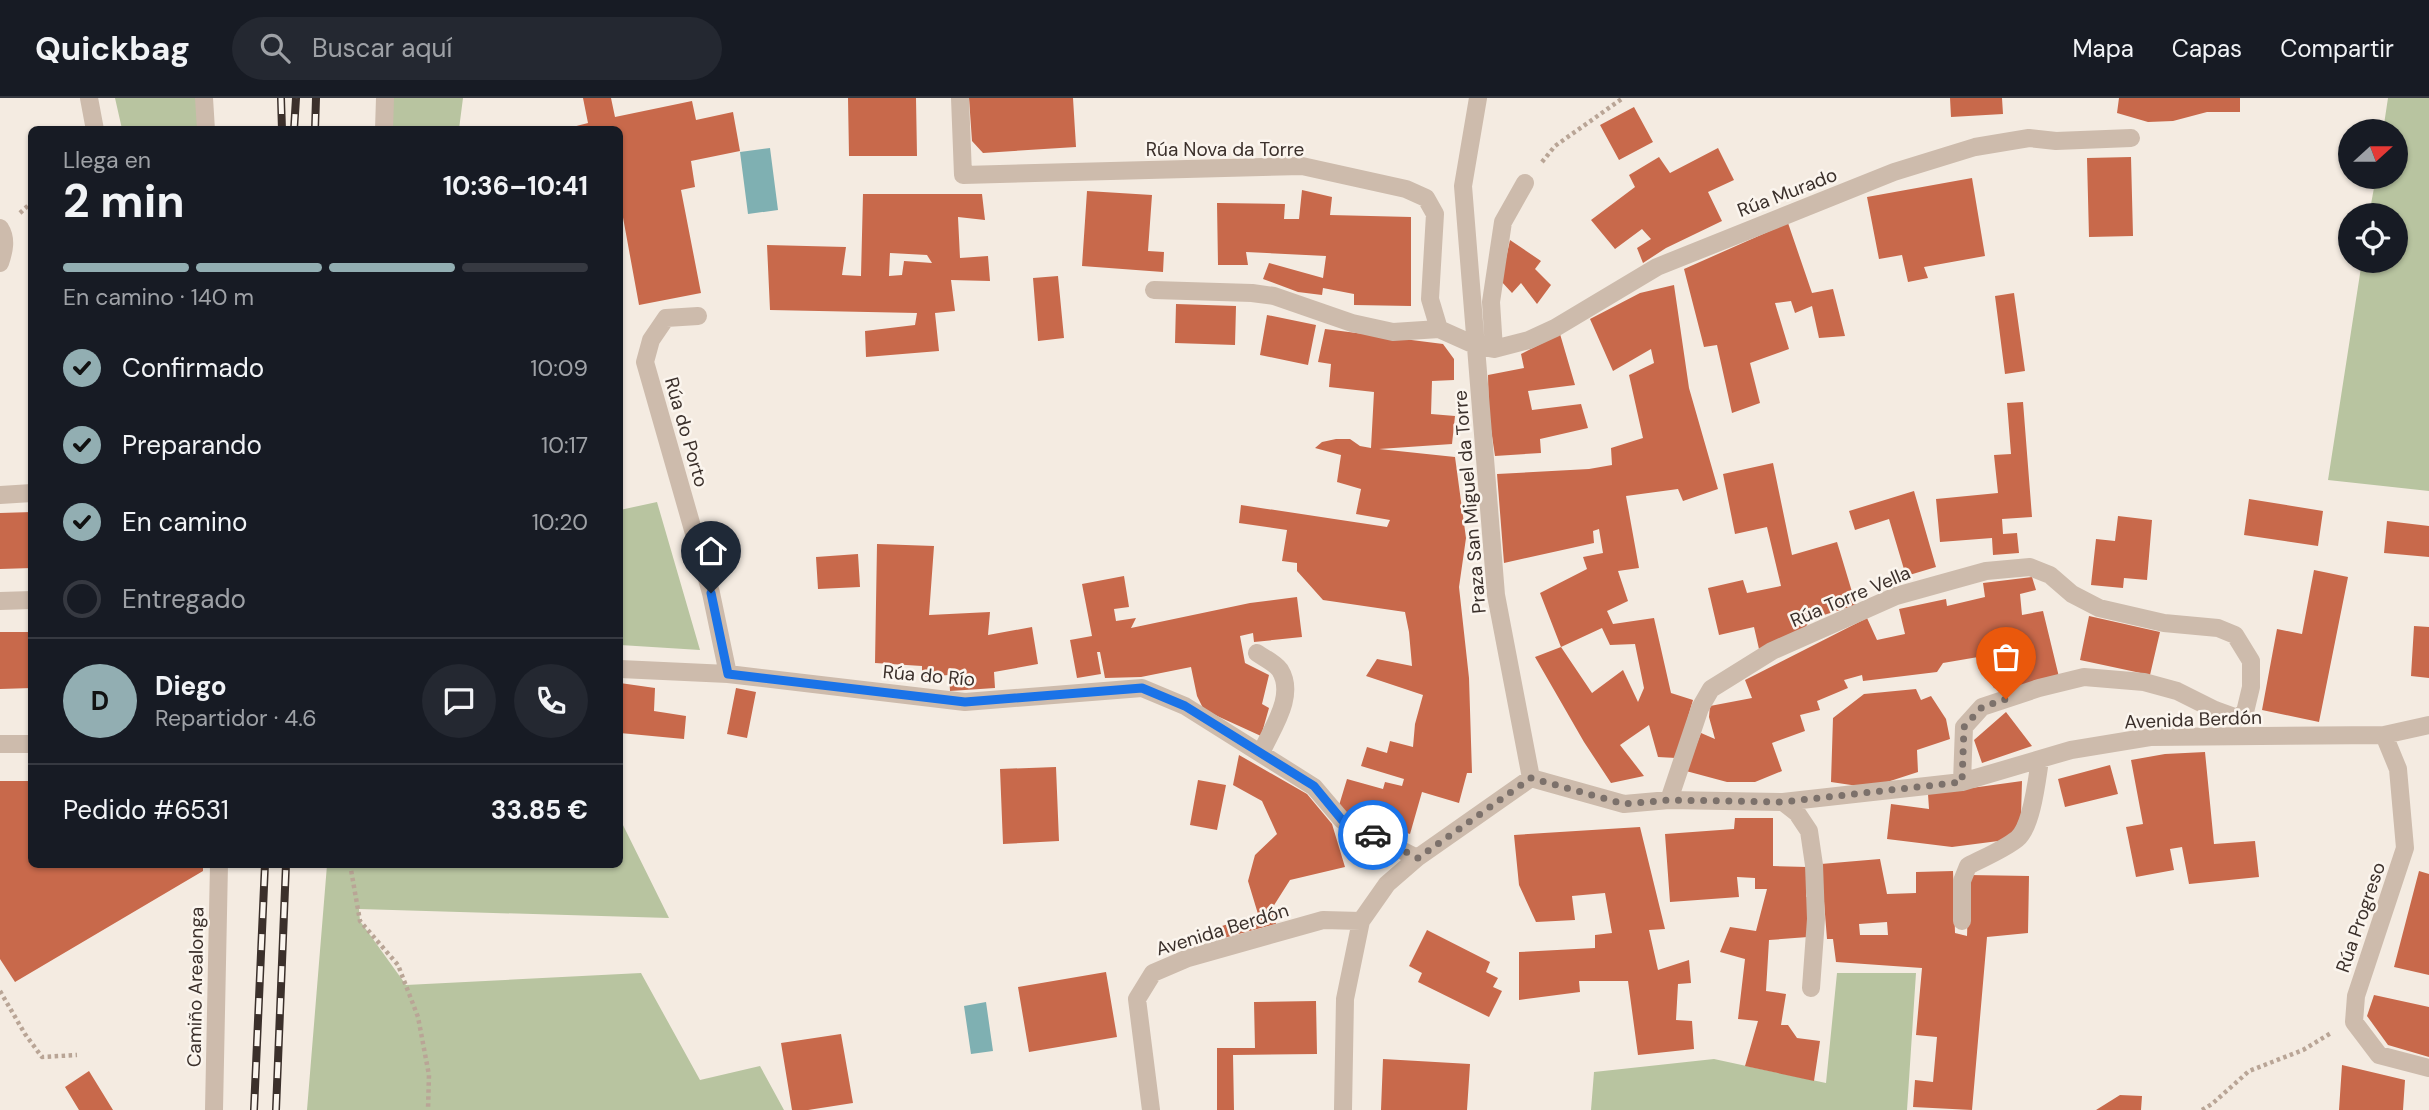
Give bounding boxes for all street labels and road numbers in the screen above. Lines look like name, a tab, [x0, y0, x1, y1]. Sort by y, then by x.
street label: Rúa Nova da Torre	[1146, 137, 1304, 162]
street label: Rúa Murado	[1734, 162, 1841, 223]
street label: Rúa do Porto	[659, 374, 714, 490]
street label: Praza San Miguel da Torre	[1447, 389, 1492, 615]
street label: Rúa Torre Vella	[1786, 560, 1914, 633]
street label: Rúa do Río	[882, 659, 976, 692]
street label: Avenida Berdón	[2124, 705, 2262, 734]
street label: Rúa Progreso	[2330, 859, 2391, 976]
street label: Avenida Berdón	[1153, 897, 1292, 962]
street label: Camiño Arealonga	[182, 907, 209, 1067]

